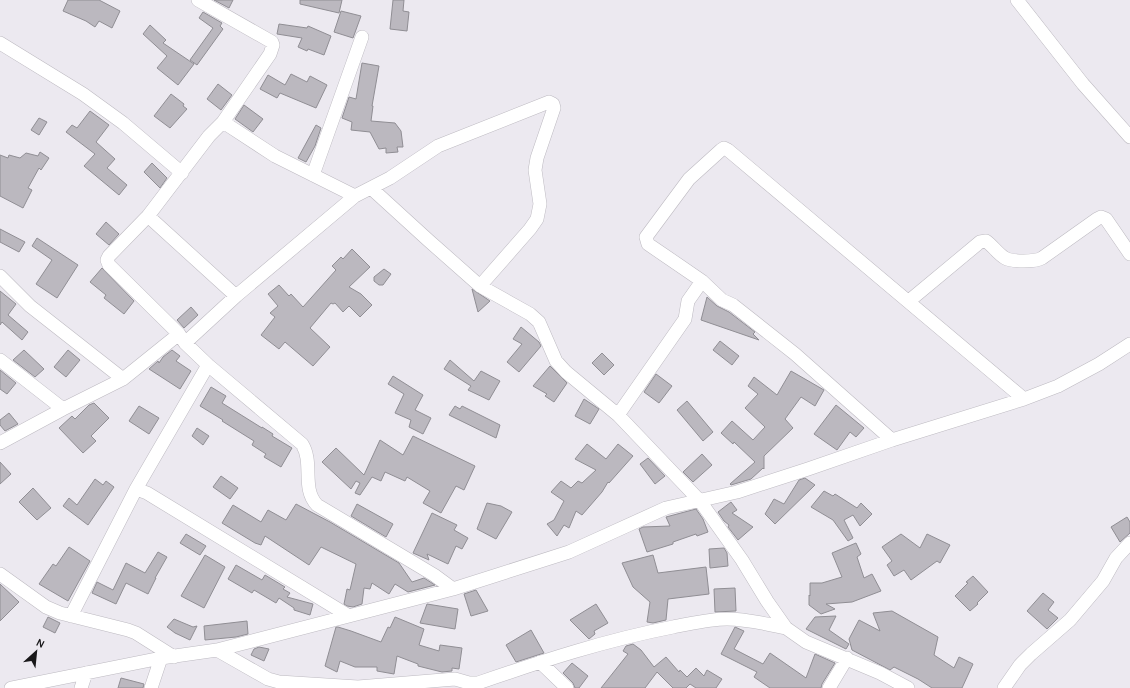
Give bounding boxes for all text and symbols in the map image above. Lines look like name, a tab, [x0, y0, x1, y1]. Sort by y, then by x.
north arrow	[16, 632, 56, 672]
text: N	[34, 636, 47, 651]

